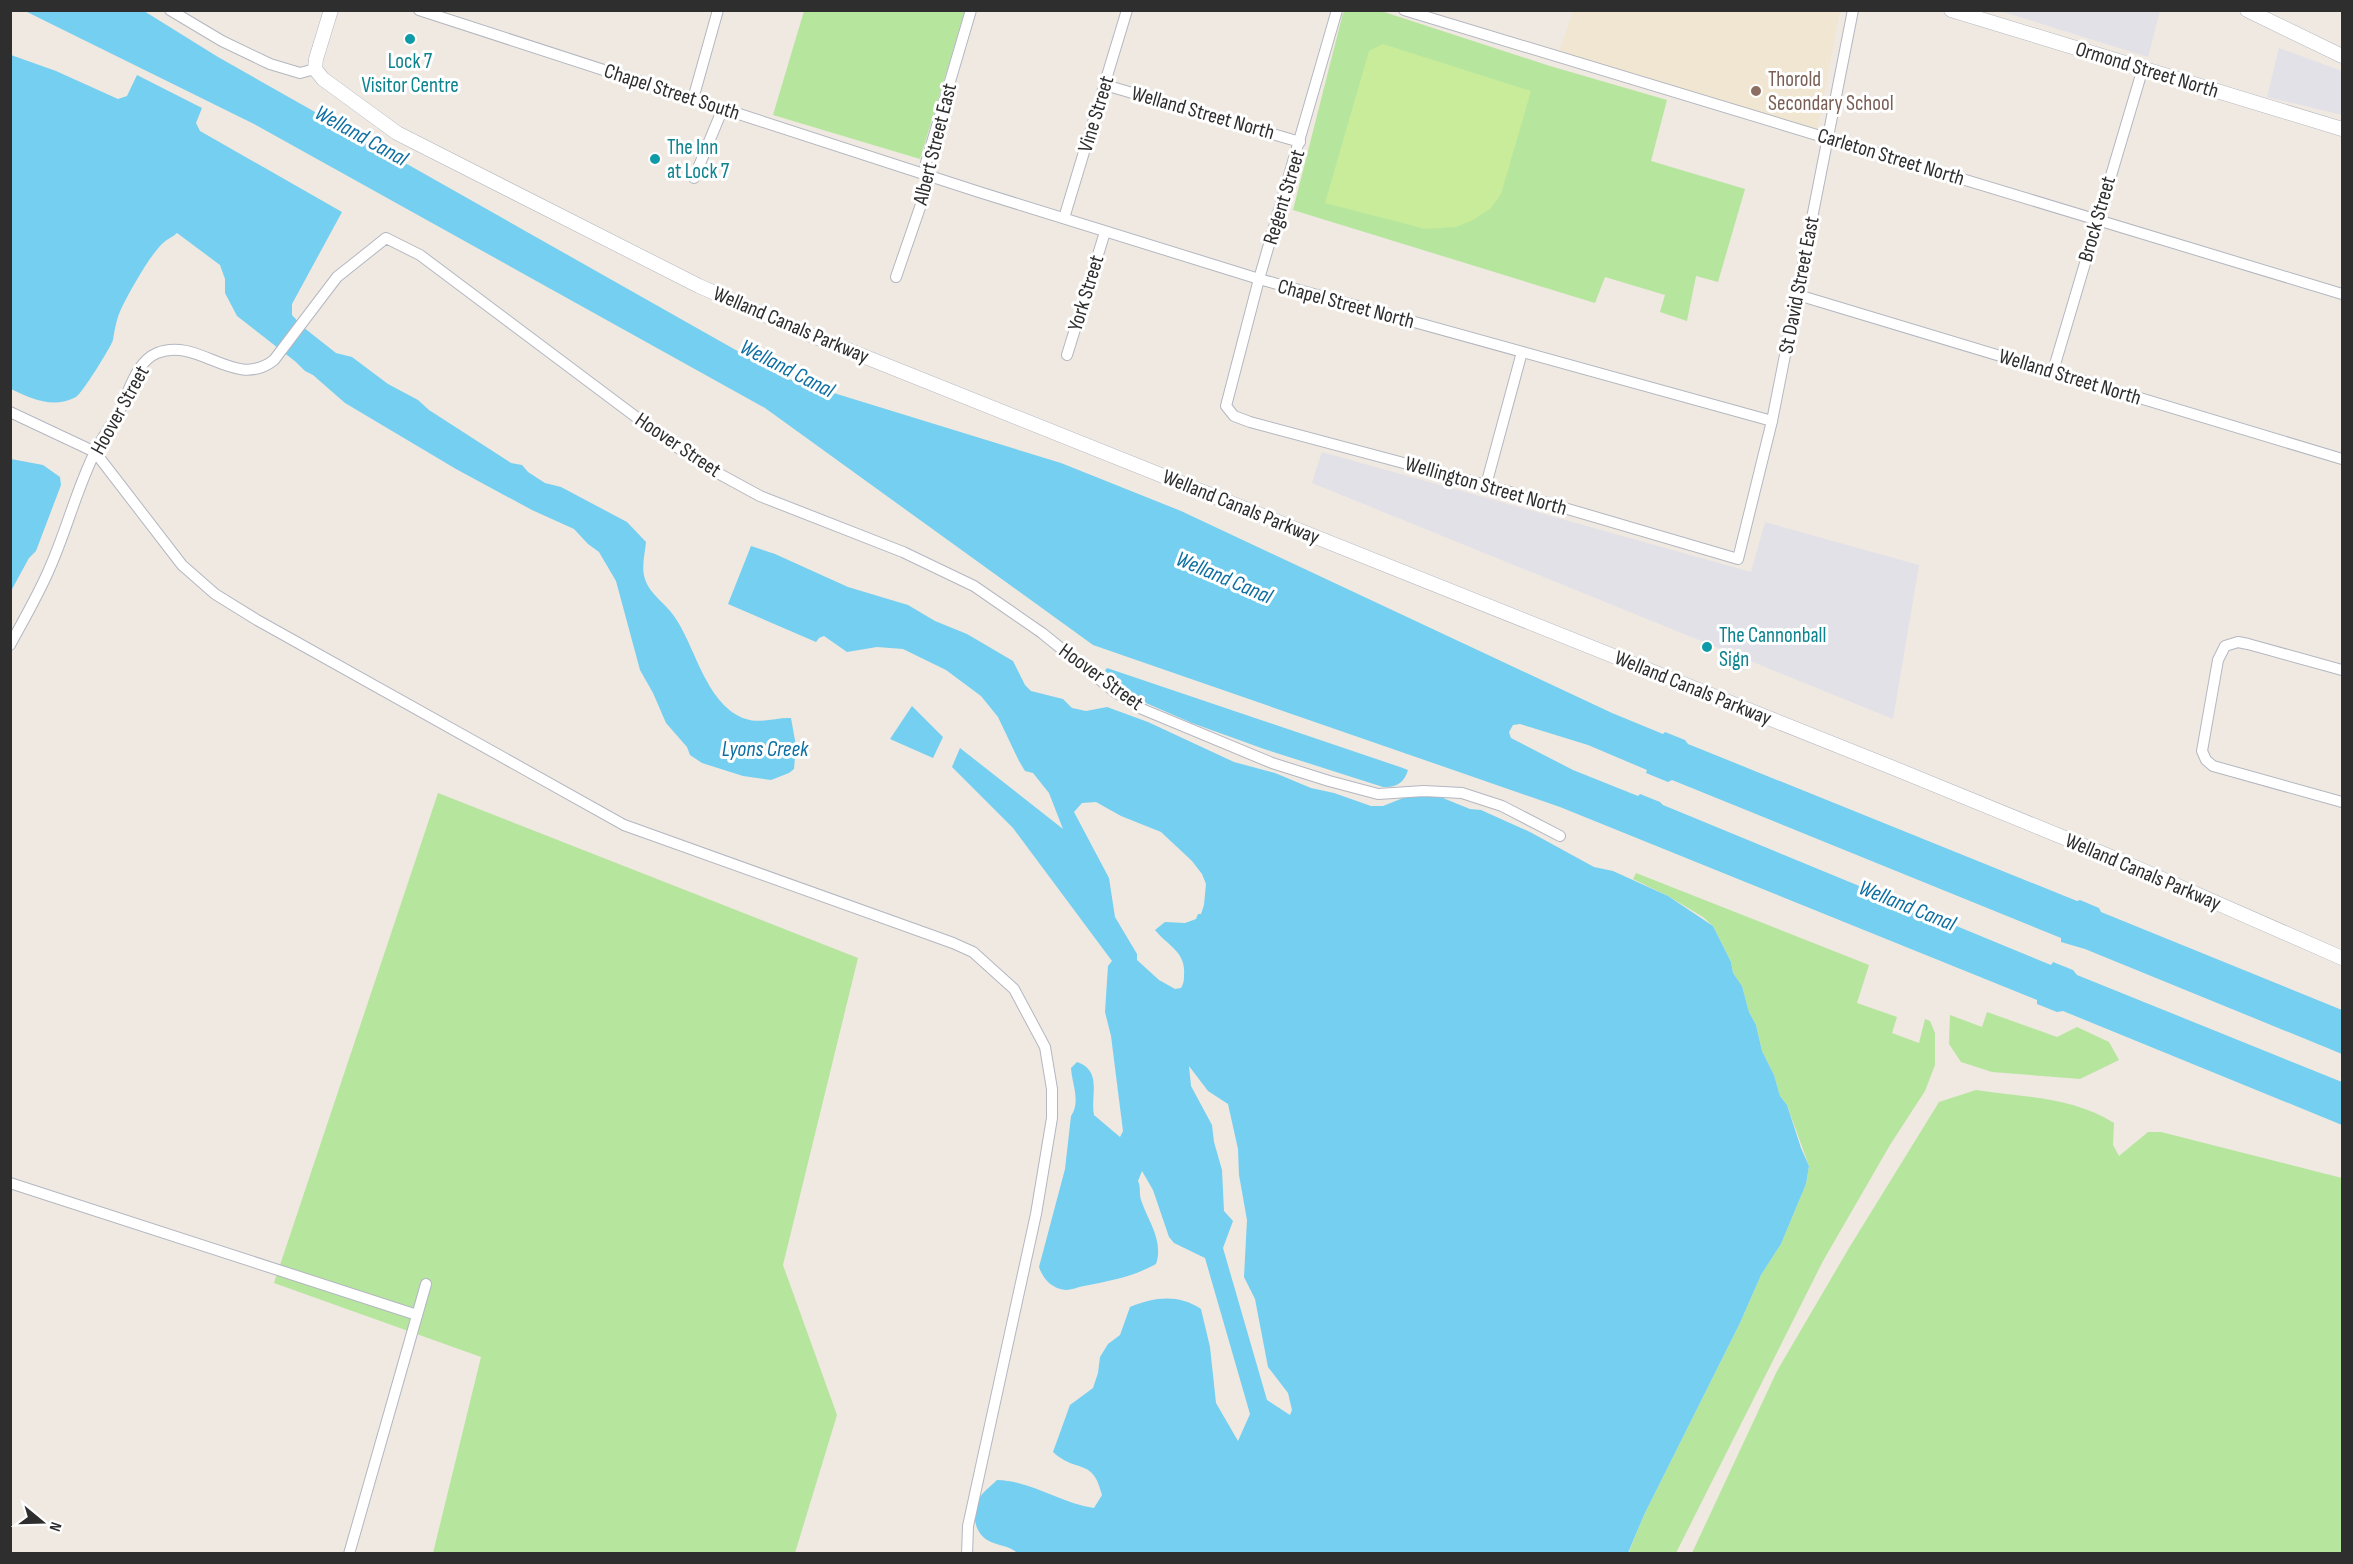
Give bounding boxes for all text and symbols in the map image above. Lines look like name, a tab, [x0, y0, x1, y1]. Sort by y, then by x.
marker: Lock 7 Visitor Centre	[403, 32, 417, 46]
street label: Ormond Street North	[2072, 36, 2222, 104]
place label: Lock 7 Visitor Centre	[361, 49, 459, 98]
street label: Chapel Street South	[601, 58, 743, 126]
place label: Thorold Secondary School	[1768, 67, 1894, 116]
street label: Vine Street	[1073, 73, 1119, 155]
street label: Albert Street East	[908, 81, 962, 208]
street label: Welland Street North	[1129, 81, 1277, 145]
marker: Thorold Secondary School	[1749, 84, 1763, 98]
water label: Welland Canal	[310, 99, 413, 173]
street label: Carleton Street North	[1815, 123, 1967, 191]
place label: The Inn at Lock 7	[667, 135, 730, 184]
street label: Regent Street	[1258, 147, 1310, 247]
marker: The Inn at Lock 7	[648, 152, 662, 166]
street label: Brock Street	[2073, 173, 2121, 265]
street label: St David Street East	[1773, 214, 1825, 356]
street label: York Street	[1063, 252, 1109, 334]
street label: Chapel Street North	[1275, 274, 1417, 334]
street label: Welland Canals Parkway	[709, 281, 873, 369]
water label: Welland Canal	[736, 334, 838, 404]
street label: Welland Street North	[1996, 343, 2144, 411]
street label: Hoover Street	[85, 361, 155, 459]
street label: Hoover Street	[630, 407, 726, 483]
street label: Wellington Street North	[1402, 451, 1570, 521]
street label: Welland Canals Parkway	[1159, 464, 1323, 550]
water label: Welland Canal	[1172, 546, 1277, 611]
place label: The Cannonball Sign	[1719, 623, 1826, 672]
street label: Hoover Street	[1054, 638, 1148, 716]
marker: The Cannonball Sign	[1700, 640, 1714, 654]
street label: Welland Canals Parkway	[1611, 645, 1775, 731]
water label: Lyons Creek	[722, 736, 809, 763]
street label: Welland Canals Parkway	[2061, 828, 2225, 916]
water label: Welland Canal	[1855, 874, 1960, 938]
north arrow	[12, 1492, 72, 1552]
text: N	[44, 1519, 65, 1534]

